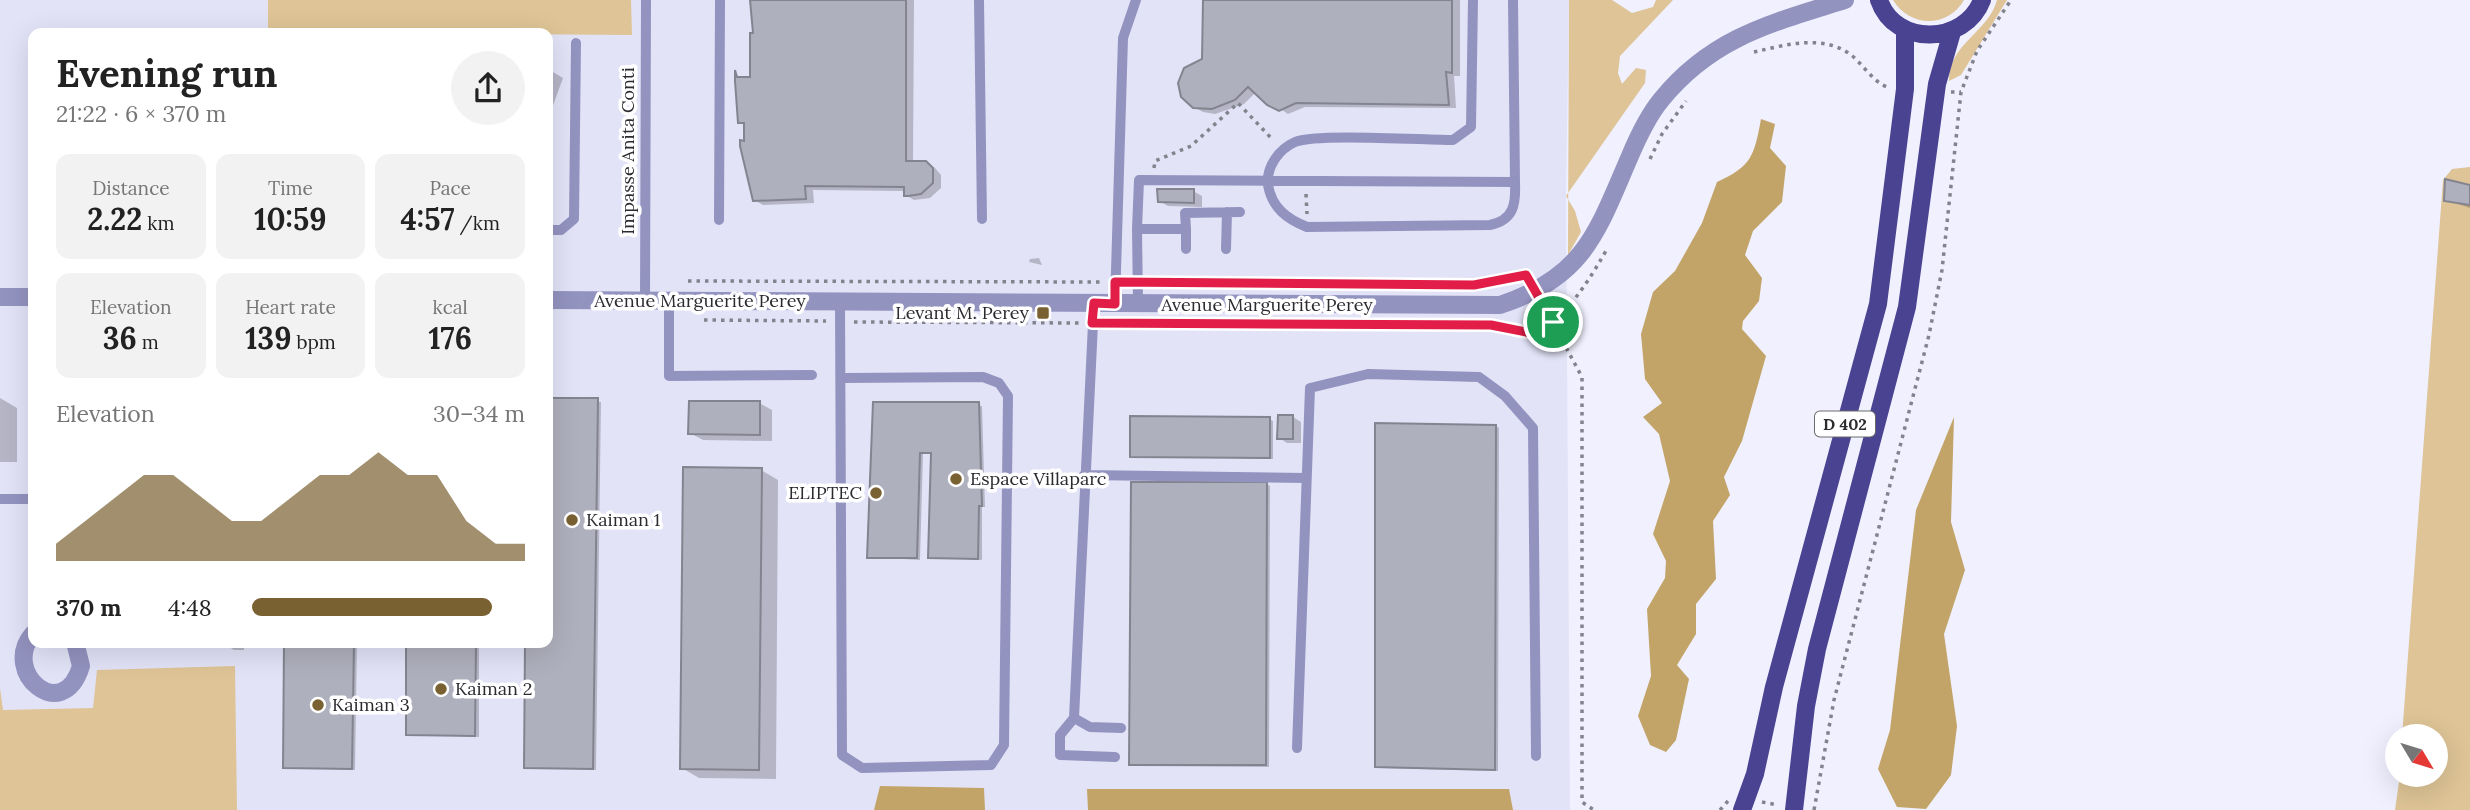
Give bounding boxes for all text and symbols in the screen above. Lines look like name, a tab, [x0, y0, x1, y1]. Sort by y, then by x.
text: Evening run	[56, 49, 278, 97]
button: share	[451, 51, 525, 125]
street label: Impasse Anita Conti	[616, 67, 639, 235]
text: 21:22 · 6 × 370 m	[56, 99, 226, 128]
text: Distance	[92, 176, 169, 200]
text: Time	[268, 176, 313, 200]
text: Pace	[429, 176, 471, 200]
text: 2.22	[87, 200, 142, 238]
text: 10:59	[254, 200, 327, 238]
text: 4:57	[400, 200, 455, 238]
text: km	[142, 211, 174, 235]
text: /km	[455, 211, 500, 235]
street label: Avenue Marguerite Perey	[593, 289, 806, 312]
pin	[1523, 292, 1583, 352]
street label: Avenue Marguerite Perey	[1160, 293, 1373, 316]
text: Elevation	[90, 295, 172, 319]
text: Heart rate	[245, 295, 336, 319]
text: kcal	[433, 295, 468, 319]
place label: Levant M. Perey	[895, 301, 1029, 324]
icon: arrive	[1534, 303, 1572, 341]
marker: Levant M. Perey	[1035, 305, 1051, 321]
text: 36	[103, 319, 137, 357]
text: 139	[245, 319, 291, 357]
text: 176	[428, 319, 472, 357]
text: m	[137, 330, 159, 354]
text: bpm	[291, 330, 336, 354]
text: Elevation	[56, 399, 155, 428]
text: 30–34 m	[433, 399, 525, 428]
road number: D 402	[1815, 412, 1875, 436]
place label: Espace Villaparc	[970, 467, 1106, 490]
marker: Espace Villaparc	[948, 471, 964, 487]
place label: ELIPTEC	[788, 481, 862, 504]
marker: ELIPTEC	[868, 485, 884, 501]
place label: Kaiman 1	[586, 508, 660, 531]
marker: Kaiman 1	[564, 512, 580, 528]
text: 370 m	[56, 593, 122, 622]
text: 4:48	[168, 593, 212, 622]
place label: Kaiman 2	[455, 677, 532, 700]
marker: Kaiman 2	[433, 681, 449, 697]
place label: Kaiman 3	[332, 693, 410, 716]
marker: Kaiman 3	[310, 697, 326, 713]
north arrow	[2385, 724, 2448, 788]
map controls	[2385, 724, 2448, 787]

